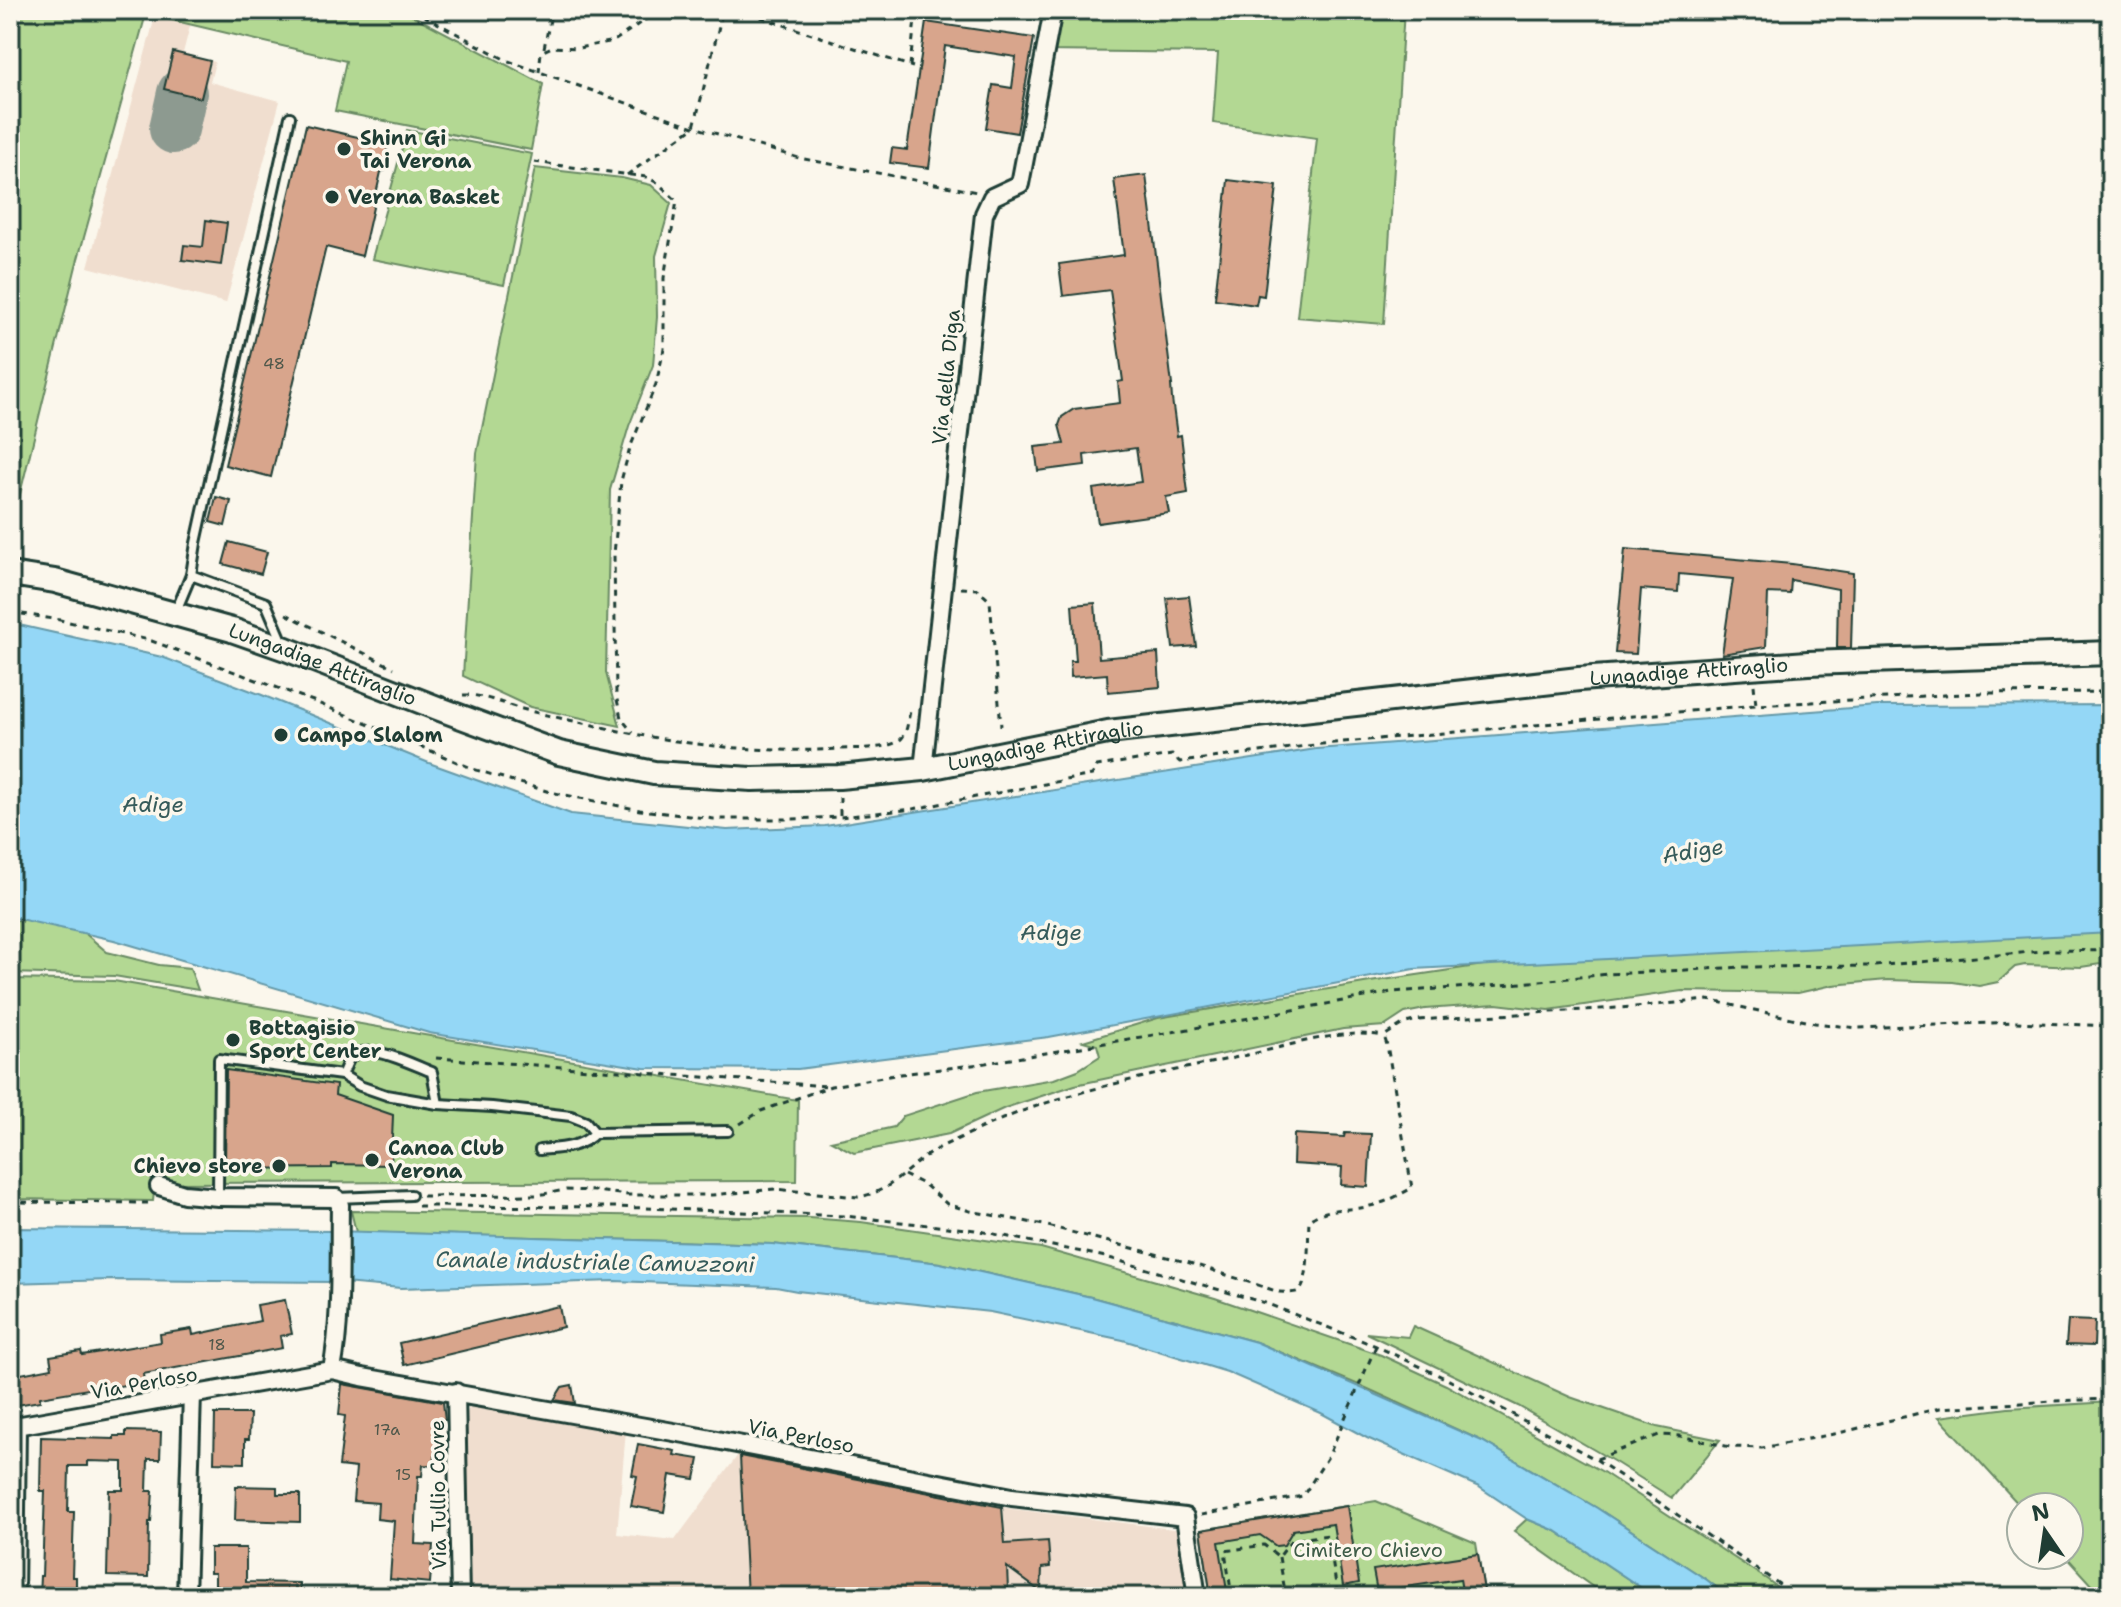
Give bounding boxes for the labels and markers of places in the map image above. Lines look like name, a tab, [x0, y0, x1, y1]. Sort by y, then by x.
place label: Shinn Gi Tai Verona	[360, 125, 472, 174]
marker: Shinn Gi Tai Verona	[335, 140, 353, 158]
place label: Verona Basket	[348, 184, 500, 210]
marker: Verona Basket	[323, 188, 341, 206]
place label: Campo Slalom	[297, 722, 443, 748]
marker: Campo Slalom	[272, 726, 290, 744]
place label: Bottagisio Sport Center	[249, 1015, 382, 1064]
marker: Bottagisio Sport Center	[224, 1031, 242, 1049]
place label: Canoa Club Verona	[388, 1135, 504, 1184]
marker: Canoa Club Verona	[363, 1151, 381, 1169]
place label: Chievo store	[134, 1153, 263, 1179]
marker: Chievo store	[270, 1157, 288, 1175]

